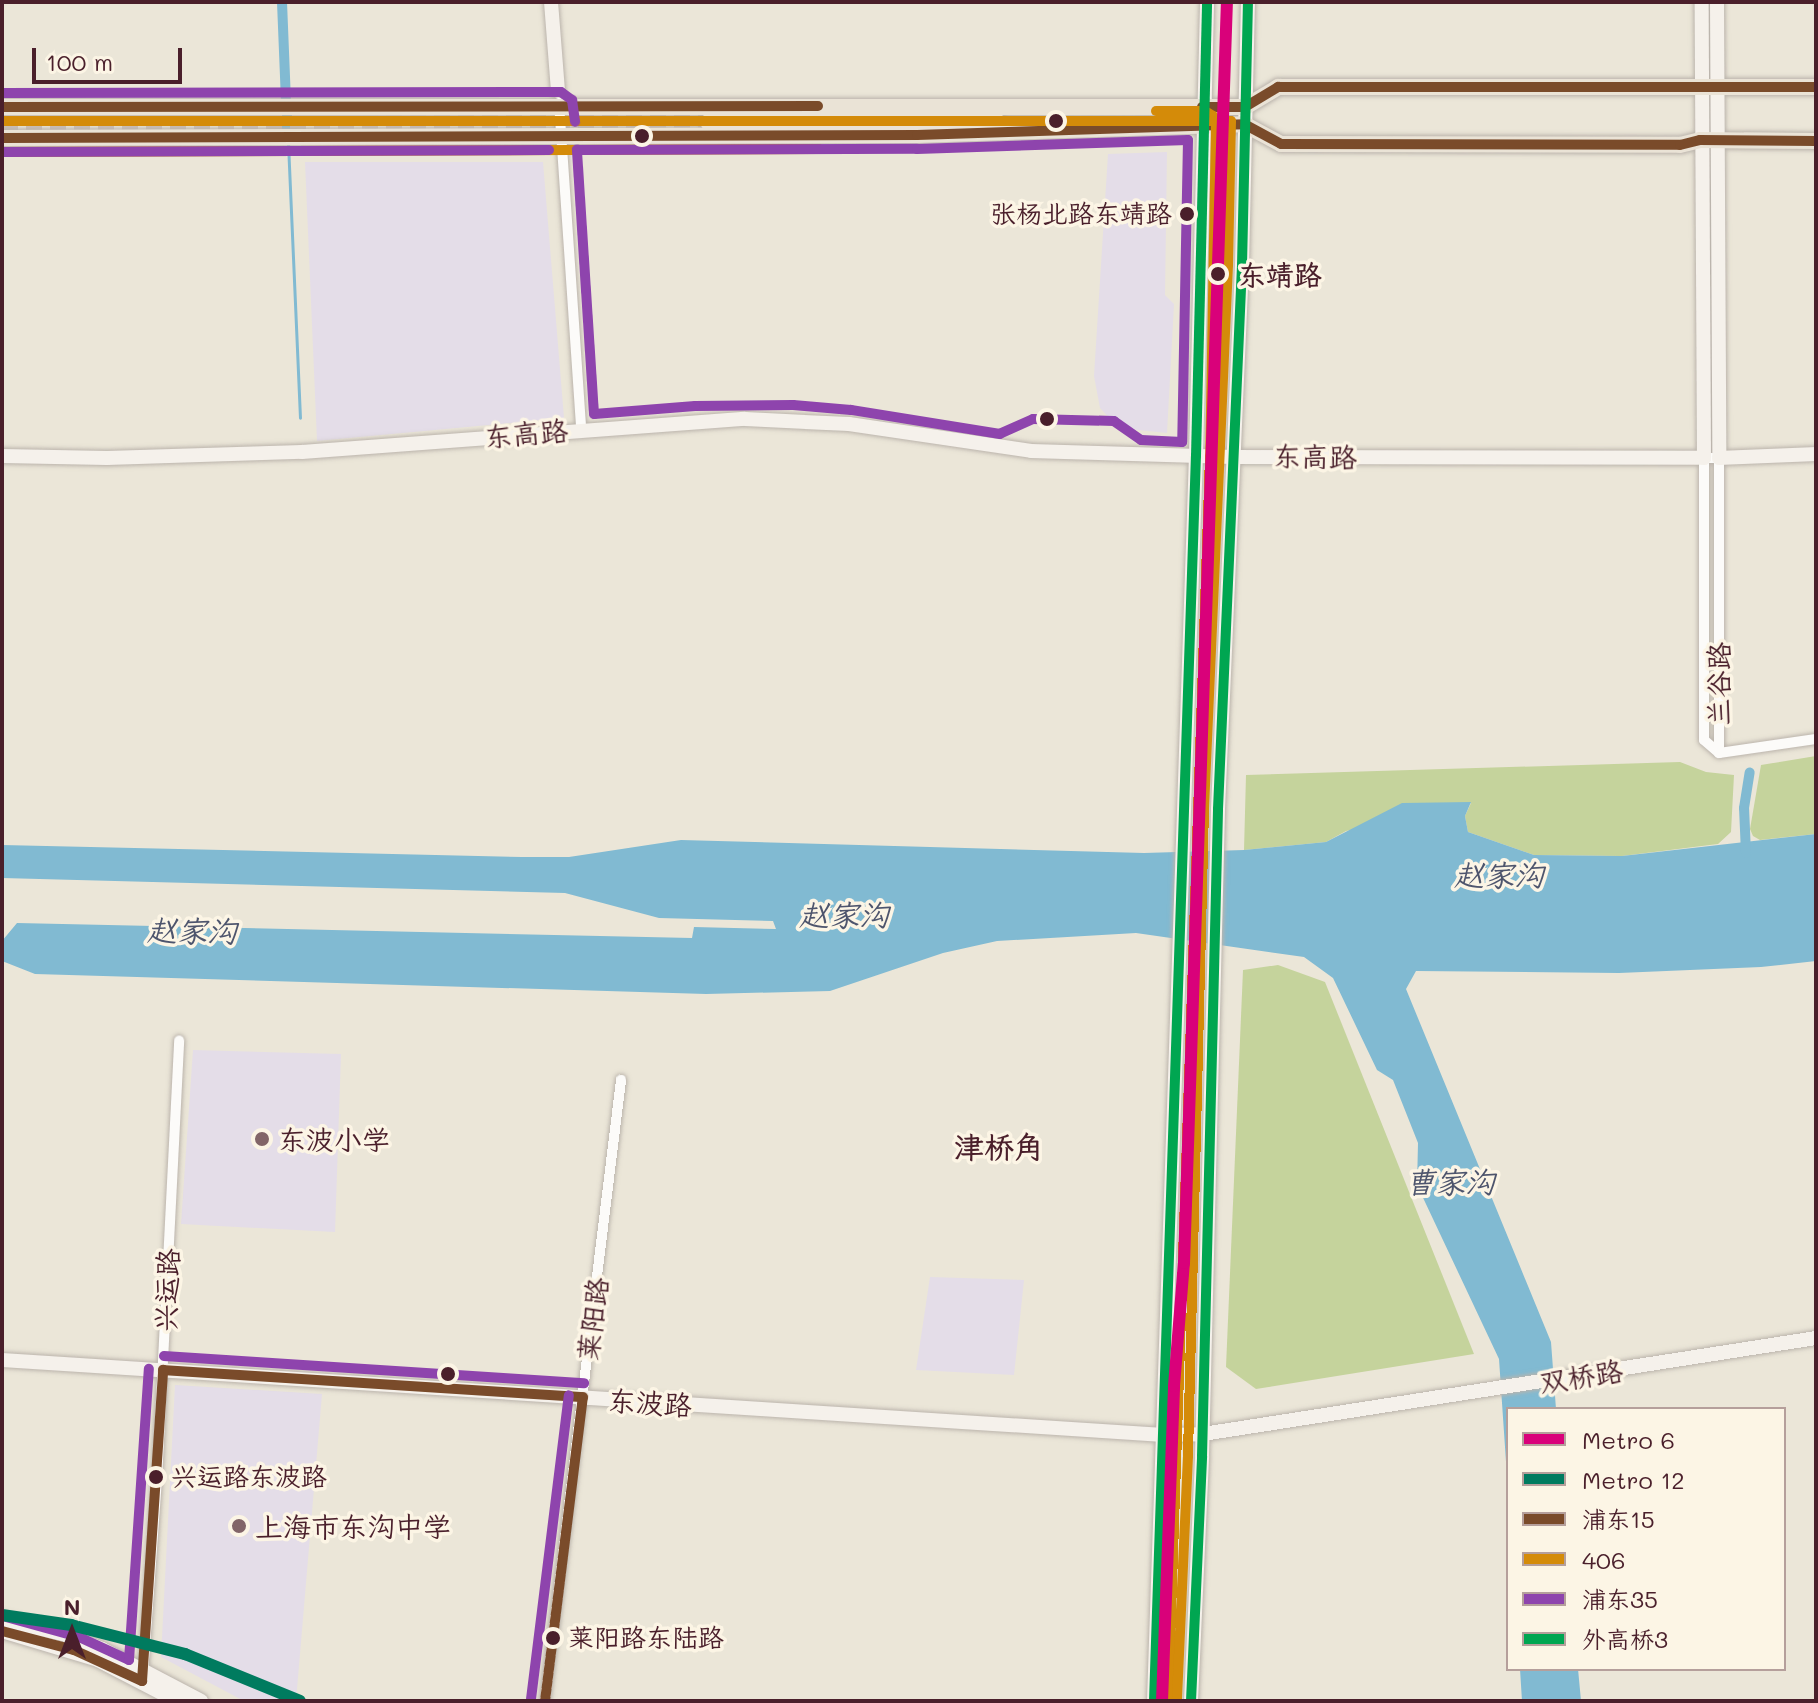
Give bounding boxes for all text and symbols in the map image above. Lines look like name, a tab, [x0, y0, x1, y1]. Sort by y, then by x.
scale bar	[36, 32, 186, 82]
text: 100 m	[46, 46, 113, 77]
unlabelled marker	[1048, 113, 1064, 129]
unlabelled marker	[634, 128, 650, 144]
place label: 张杨北路东靖路	[990, 198, 1172, 230]
marker: 张杨北路东靖路	[1179, 206, 1195, 222]
place label: 东靖路	[1238, 257, 1322, 291]
marker: 东靖路	[1205, 261, 1231, 287]
unlabelled marker	[1039, 411, 1055, 427]
street label: 东高路	[483, 413, 569, 453]
street label: 东高路	[1273, 438, 1357, 474]
street label: 兰谷路	[1701, 642, 1735, 726]
water label: 赵家沟	[1454, 856, 1544, 892]
water label: 赵家沟	[799, 896, 889, 932]
water label: 赵家沟	[147, 911, 237, 949]
place label: 东波小学	[278, 1122, 390, 1156]
district label: 津桥角	[954, 1128, 1044, 1164]
marker: 东波小学	[253, 1130, 271, 1148]
water label: 曹家沟	[1405, 1163, 1495, 1199]
street label: 兴运路	[148, 1247, 184, 1333]
street label: 莱阳路	[570, 1275, 614, 1363]
street label: 双桥路	[1537, 1353, 1625, 1399]
unlabelled marker	[440, 1366, 456, 1382]
street label: 东波路	[607, 1382, 693, 1422]
legend	[1506, 1407, 1786, 1671]
text: Metro 6	[1582, 1424, 1675, 1455]
place label: 兴运路东波路	[171, 1461, 327, 1493]
text: Metro 12	[1582, 1464, 1685, 1495]
marker: 兴运路东波路	[148, 1469, 164, 1485]
text: 浦东15	[1582, 1503, 1655, 1534]
place label: 上海市东沟中学	[255, 1509, 451, 1543]
marker: 上海市东沟中学	[230, 1517, 248, 1535]
text: 406	[1582, 1544, 1625, 1575]
text: 浦东35	[1582, 1583, 1658, 1614]
north arrow	[32, 1591, 112, 1671]
text: N	[64, 1592, 80, 1621]
place label: 莱阳路东陆路	[568, 1622, 724, 1654]
text: 外高桥3	[1582, 1623, 1668, 1654]
marker: 莱阳路东陆路	[545, 1630, 561, 1646]

